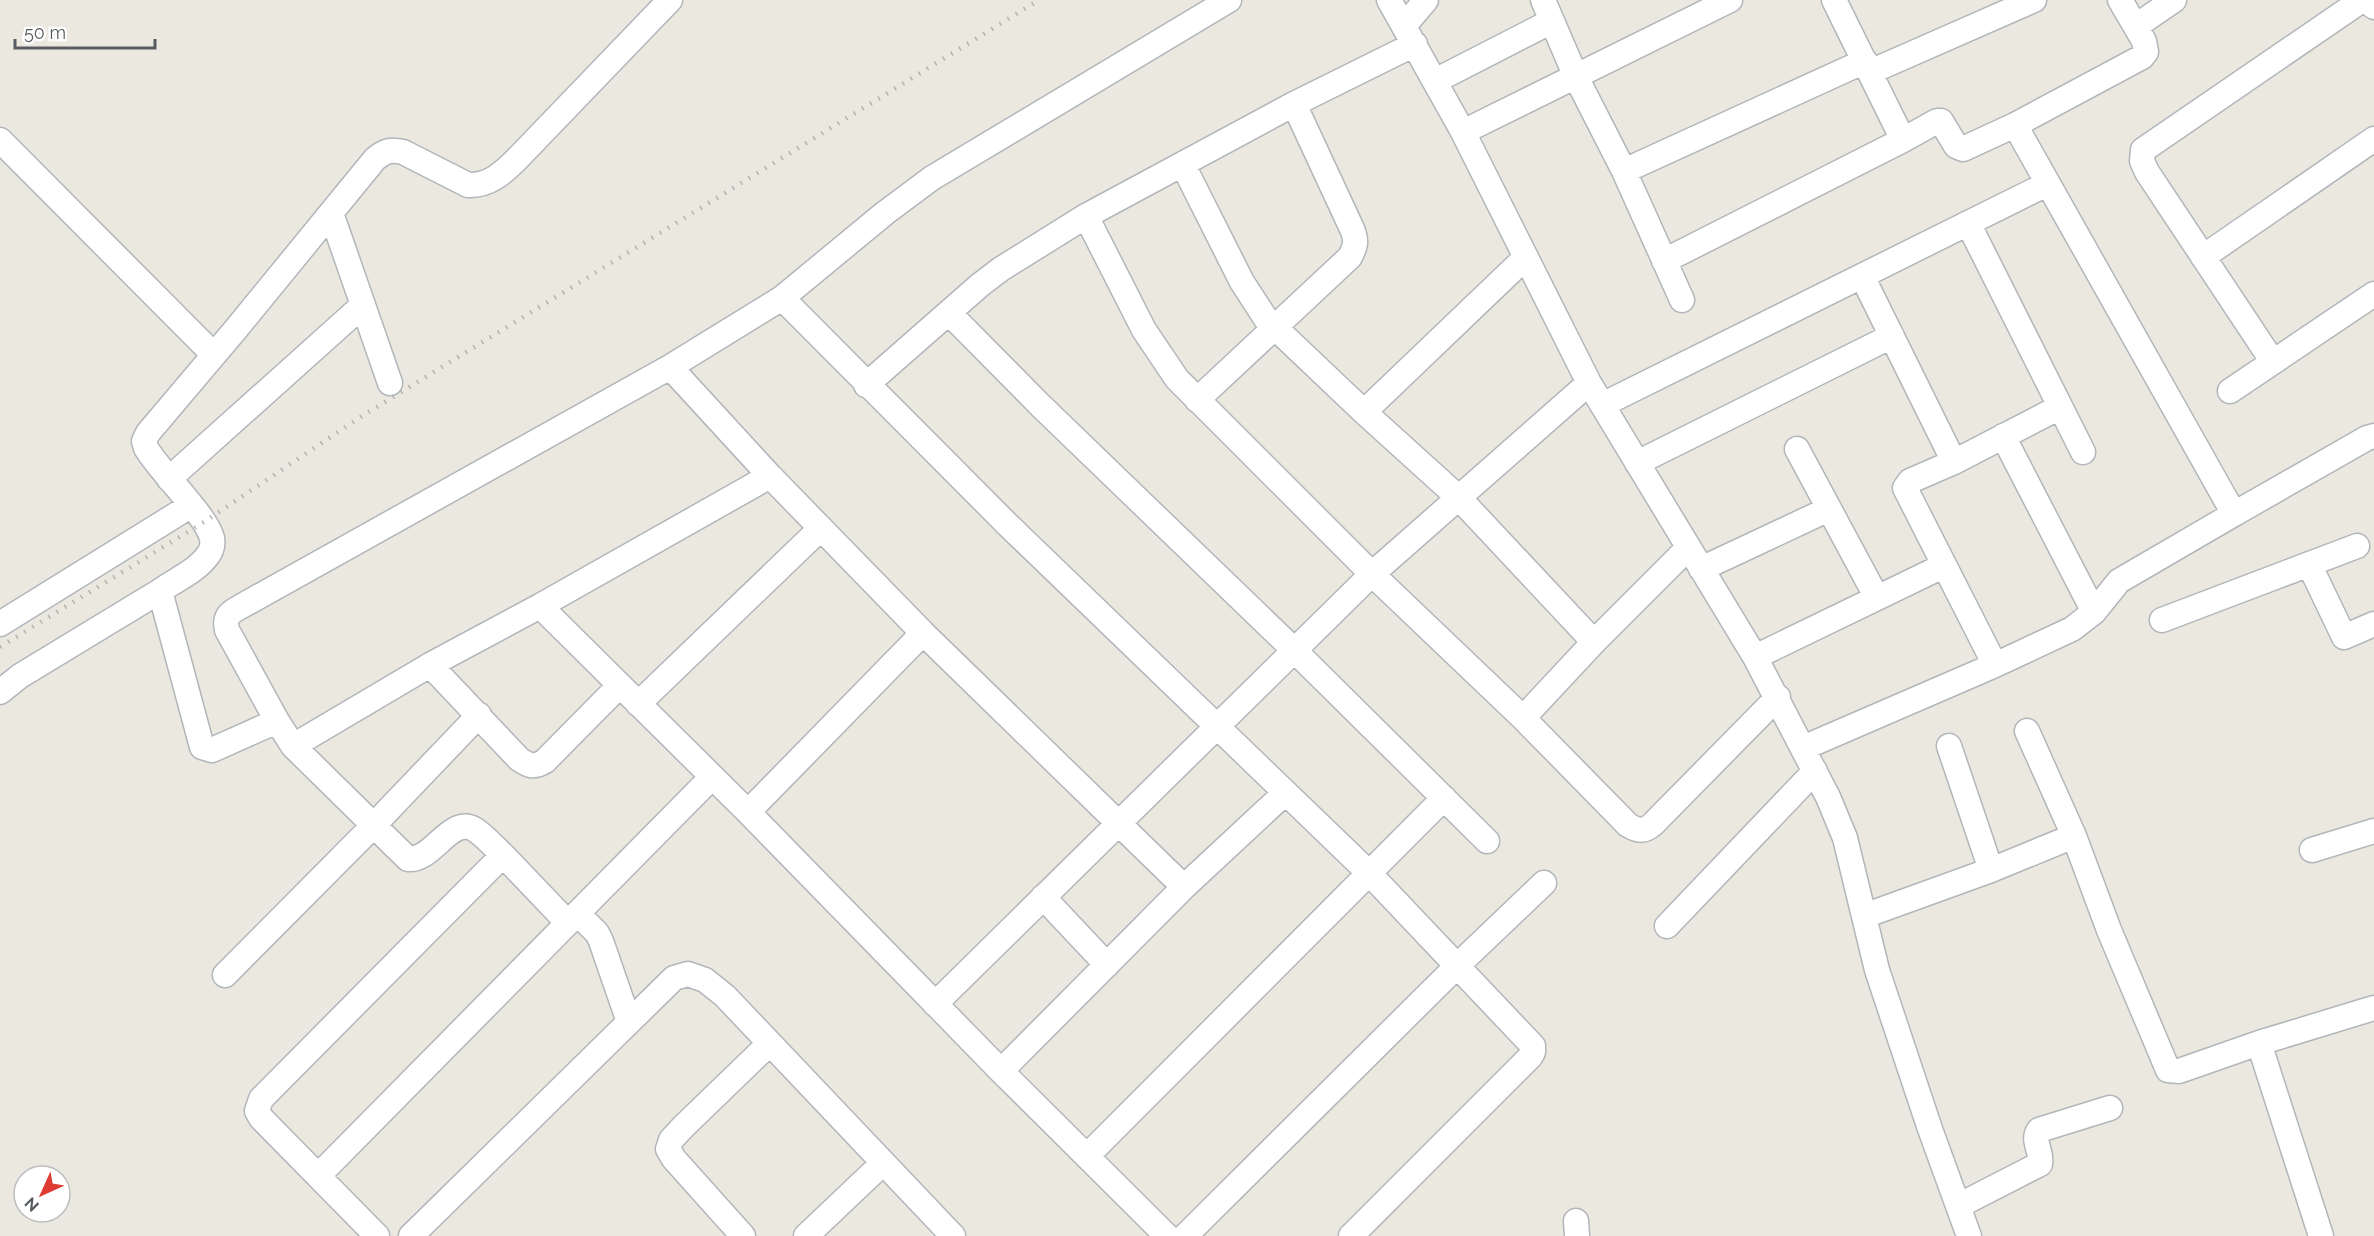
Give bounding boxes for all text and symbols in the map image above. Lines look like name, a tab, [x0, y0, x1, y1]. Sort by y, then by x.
scale bar	[15, 12, 154, 50]
text: 50 m	[24, 22, 66, 43]
north arrow	[12, 1164, 72, 1224]
text: N	[21, 1193, 43, 1215]

